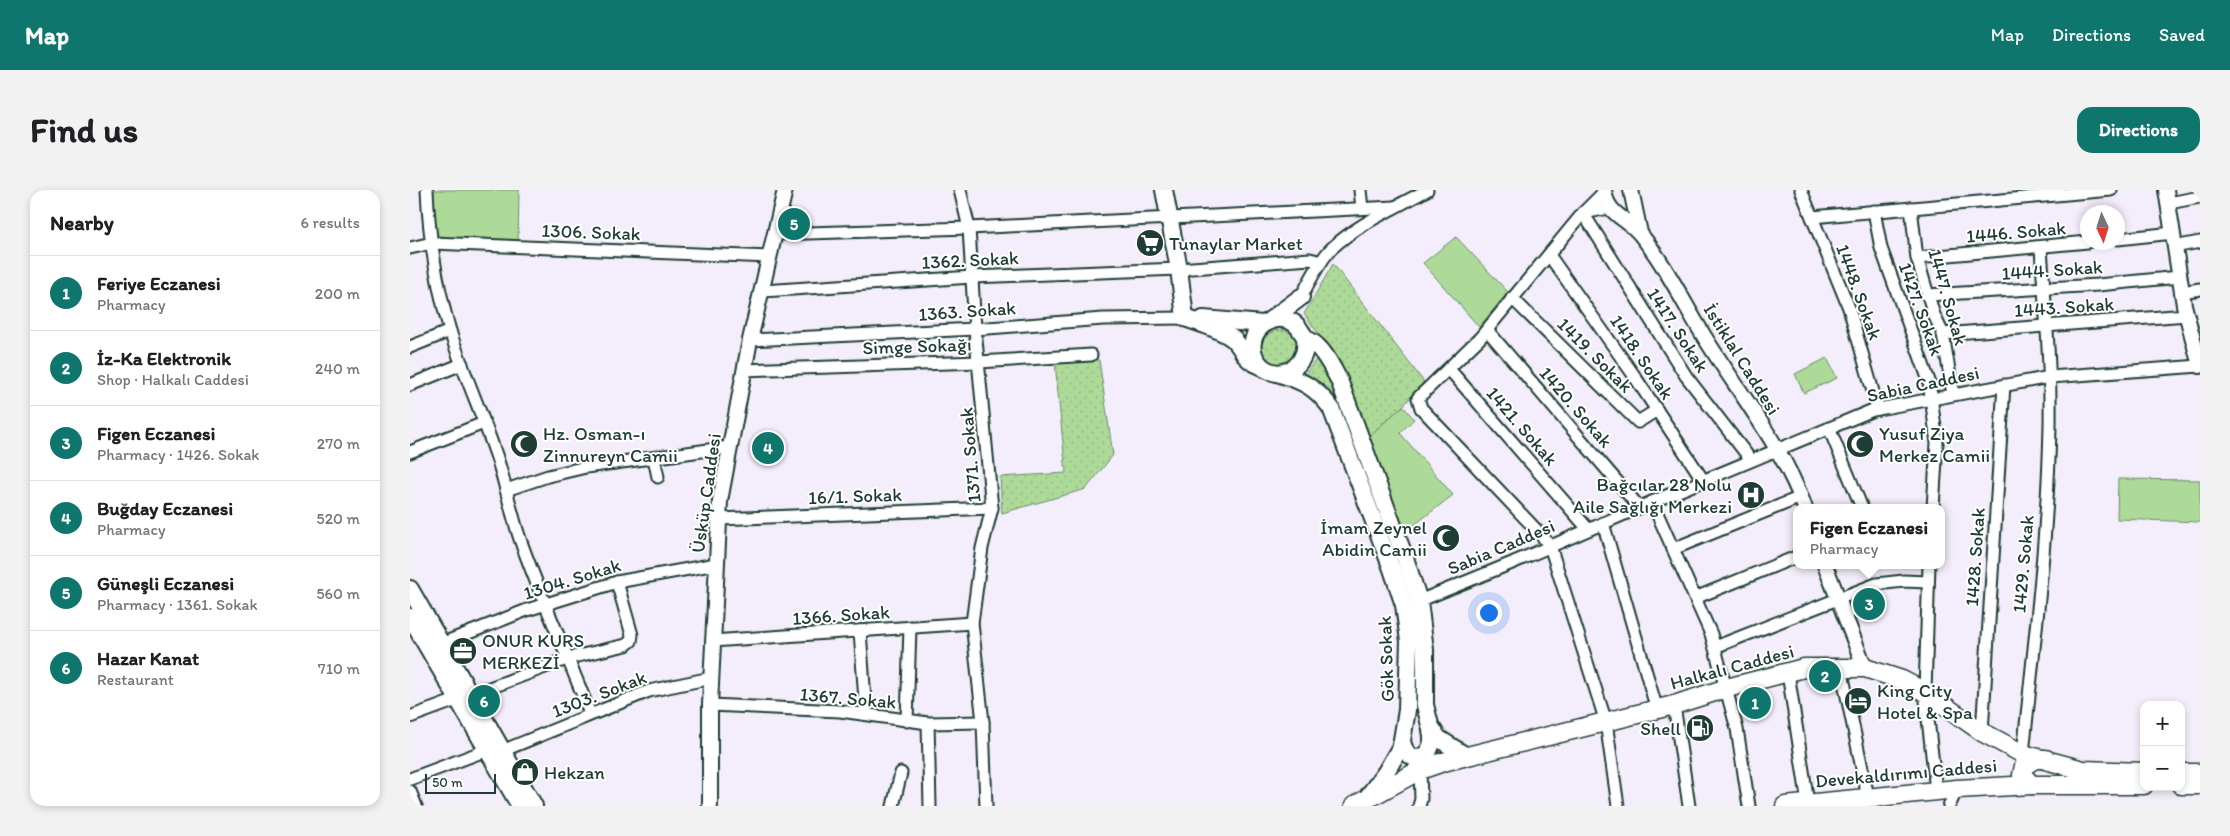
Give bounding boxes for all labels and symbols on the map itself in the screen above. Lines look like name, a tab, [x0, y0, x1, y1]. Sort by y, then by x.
pin: 5	[778, 205, 810, 243]
north arrow	[2080, 205, 2125, 250]
street label: 1446. Sokak	[1965, 216, 2067, 248]
street label: 1306. Sokak	[541, 219, 641, 245]
supermarket icon: Tunaylar Market	[1135, 228, 1165, 258]
place label: Tunaylar Market	[1169, 232, 1303, 255]
street label: 1448. Sokak	[1831, 241, 1887, 343]
street label: 1362. Sokak	[921, 246, 1020, 274]
street label: 1447. Sokak	[1923, 246, 1973, 348]
street label: 1444. Sokak	[2001, 255, 2104, 285]
street label: 1427. Sokak	[1893, 259, 1949, 359]
street label: 1417. Sokak	[1642, 283, 1714, 377]
street label: 1443. Sokak	[2013, 292, 2115, 322]
street label: 1363. Sokak	[917, 296, 1017, 326]
street label: İstiklal Caddesi	[1699, 299, 1785, 419]
street label: 1418. Sokak	[1605, 310, 1679, 404]
street label: 1419. Sokak	[1552, 312, 1638, 398]
street label: Simge Sokağı	[862, 333, 972, 359]
street label: Sabia Caddesi	[1865, 361, 1981, 407]
street label: 1420. Sokak	[1534, 362, 1618, 453]
street label: 1421. Sokak	[1481, 382, 1563, 470]
street label: 1371. Sokak	[954, 406, 986, 504]
place label: Hz. Osman-ı Zinnureyn Camii	[543, 422, 678, 467]
place label: Yusuf Ziya Merkez Camii	[1879, 422, 1990, 467]
mosque icon: Hz. Osman-ı Zinnureyn Camii	[509, 429, 539, 459]
pin: 4	[752, 429, 784, 467]
mosque icon: Yusuf Ziya Merkez Camii	[1845, 429, 1875, 459]
street label: Üsküp Caddesi	[686, 432, 726, 554]
place label: Bağcılar 28 Nolu Aile Sağlığı Merkezi	[1573, 473, 1732, 518]
hospital icon: Bağcılar 28 Nolu Aile Sağlığı Merkezi	[1736, 480, 1766, 510]
street label: 16/1. Sokak	[808, 483, 903, 509]
street label: 1428. Sokak	[1960, 507, 1990, 607]
street label: Sabia Caddesi	[1444, 514, 1558, 580]
street label: 1429. Sokak	[2007, 514, 2039, 614]
place label: İmam Zeynel Abidin Camii	[1320, 516, 1428, 561]
mosque icon: İmam Zeynel Abidin Camii	[1431, 523, 1461, 553]
street label: 1304. Sokak	[521, 553, 624, 605]
pin: 3	[1853, 585, 1885, 623]
street label: 1366. Sokak	[792, 600, 891, 630]
your location	[1476, 600, 1502, 626]
street label: Gök Sokak	[1373, 615, 1399, 702]
place label: ONUR KURS MERKEZİ	[482, 629, 584, 674]
office icon: ONUR KURS MERKEZİ	[448, 636, 478, 666]
street label: Halkalı Caddesi	[1668, 639, 1796, 695]
pin: 2	[1809, 657, 1841, 695]
street label: 1303. Sokak	[548, 665, 650, 723]
place label: King City Hotel & Spa	[1877, 679, 1973, 724]
pin: 6	[468, 682, 500, 720]
street label: 1367. Sokak	[799, 682, 898, 714]
pin: 1	[1739, 684, 1771, 722]
hotel icon: King City Hotel & Spa	[1843, 686, 1873, 716]
fuel station icon: Shell	[1685, 713, 1715, 743]
place label: Shell	[1640, 717, 1682, 740]
street label: Devekaldırımı Caddesi	[1814, 754, 1998, 792]
shop icon: Hekzan	[510, 757, 540, 787]
place label: Hekzan	[544, 761, 605, 784]
scale bar	[425, 771, 496, 794]

